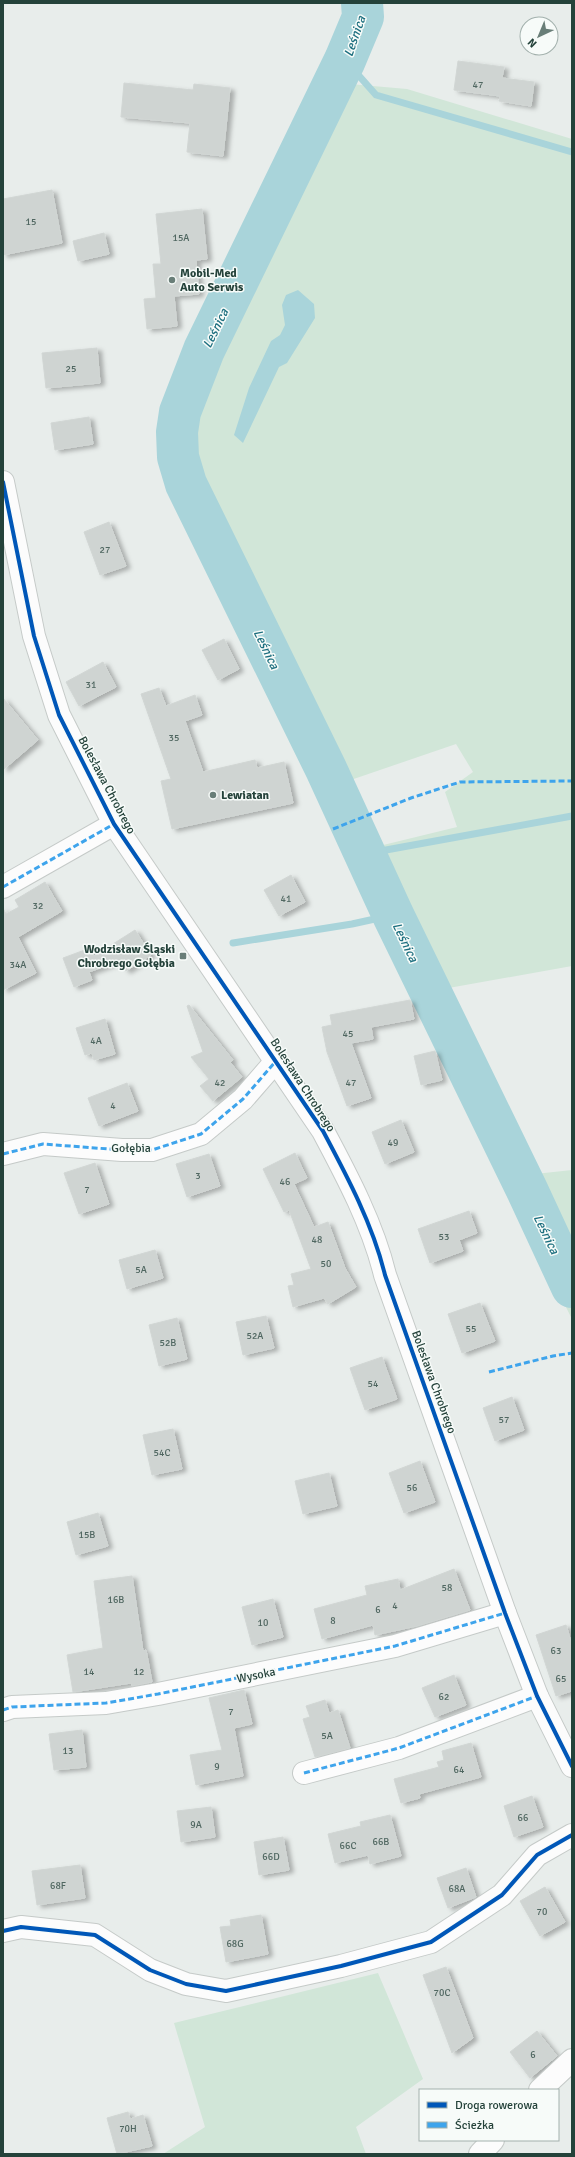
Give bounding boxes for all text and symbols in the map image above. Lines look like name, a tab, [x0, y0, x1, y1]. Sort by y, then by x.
water label: Leśnica	[341, 13, 369, 59]
north arrow	[519, 16, 559, 56]
text: N	[525, 35, 540, 50]
house number: 47	[473, 79, 483, 91]
house number: 15	[26, 216, 36, 228]
house number: 15A	[173, 232, 189, 244]
place label: Mobil-Med Auto Serwis	[180, 266, 244, 295]
marker: Mobil-Med Auto Serwis	[167, 275, 177, 285]
water label: Leśnica	[200, 306, 232, 351]
house number: 25	[66, 363, 76, 375]
house number: 27	[100, 544, 110, 556]
water label: Leśnica	[250, 627, 283, 672]
house number: 31	[86, 679, 96, 691]
house number: 35	[169, 732, 179, 744]
street label: Bolesława Chrobrego	[74, 734, 139, 837]
place label: Lewiatan	[221, 788, 270, 803]
marker: Lewiatan	[208, 790, 218, 800]
house number: 41	[281, 893, 291, 905]
house number: 32	[33, 900, 43, 912]
water label: Leśnica	[389, 920, 422, 965]
place label: Wodzisław Śląski Chrobrego Gołębia	[77, 942, 175, 971]
marker: Wodzisław Śląski Chrobrego Gołębia	[178, 951, 188, 961]
house number: 34A	[10, 959, 26, 971]
house number: 45	[343, 1028, 353, 1040]
house number: 4A	[90, 1035, 102, 1047]
street label: Bolesława Chrobrego	[267, 1036, 338, 1135]
house number: 42	[215, 1077, 225, 1089]
house number: 47	[346, 1077, 356, 1089]
house number: 4	[110, 1100, 116, 1112]
house number: 49	[388, 1137, 398, 1149]
street label: Gołębia	[111, 1141, 151, 1156]
house number: 3	[195, 1170, 201, 1182]
house number: 46	[280, 1176, 290, 1188]
house number: 7	[84, 1184, 90, 1196]
water label: Leśnica	[530, 1212, 563, 1257]
house number: 53	[439, 1231, 449, 1243]
house number: 48	[312, 1234, 322, 1246]
house number: 50	[321, 1258, 331, 1270]
house number: 5A	[135, 1264, 147, 1276]
house number: 55	[466, 1323, 476, 1335]
street label: Bolesława Chrobrego	[408, 1329, 459, 1436]
house number: 52A	[247, 1330, 263, 1342]
house number: 52B	[160, 1337, 176, 1349]
house number: 54	[368, 1378, 379, 1390]
house number: 57	[499, 1414, 509, 1426]
house number: 54C	[154, 1447, 170, 1459]
house number: 56	[407, 1482, 417, 1494]
house number: 15B	[79, 1529, 95, 1541]
house number: 58	[442, 1582, 452, 1594]
house number: 16B	[108, 1594, 124, 1606]
house number: 4	[392, 1600, 398, 1612]
house number: 6	[375, 1604, 381, 1616]
house number: 8	[330, 1615, 336, 1627]
house number: 10	[258, 1617, 268, 1629]
house number: 63	[551, 1645, 561, 1657]
street label: Wysoka	[235, 1664, 277, 1687]
house number: 14	[84, 1666, 95, 1678]
house number: 12	[134, 1666, 144, 1678]
house number: 65	[556, 1673, 566, 1685]
house number: 62	[439, 1691, 449, 1703]
house number: 7	[228, 1706, 234, 1718]
house number: 5A	[321, 1730, 333, 1742]
house number: 13	[63, 1745, 73, 1757]
house number: 9	[214, 1761, 220, 1773]
house number: 64	[454, 1764, 465, 1776]
house number: 66	[518, 1812, 528, 1824]
house number: 9A	[190, 1819, 202, 1831]
house number: 66B	[373, 1836, 389, 1848]
house number: 66C	[340, 1840, 356, 1852]
house number: 66D	[262, 1851, 280, 1863]
house number: 68F	[50, 1880, 66, 1892]
house number: 68A	[449, 1883, 465, 1895]
house number: 70	[537, 1906, 547, 1918]
house number: 68G	[226, 1938, 244, 1950]
house number: 70C	[434, 1987, 450, 1999]
house number: 6	[530, 2049, 536, 2061]
legend	[419, 2089, 559, 2141]
text: Droga rowerowa	[455, 2098, 538, 2113]
text: Ścieżka	[455, 2118, 494, 2133]
house number: 70H	[119, 2123, 137, 2135]

